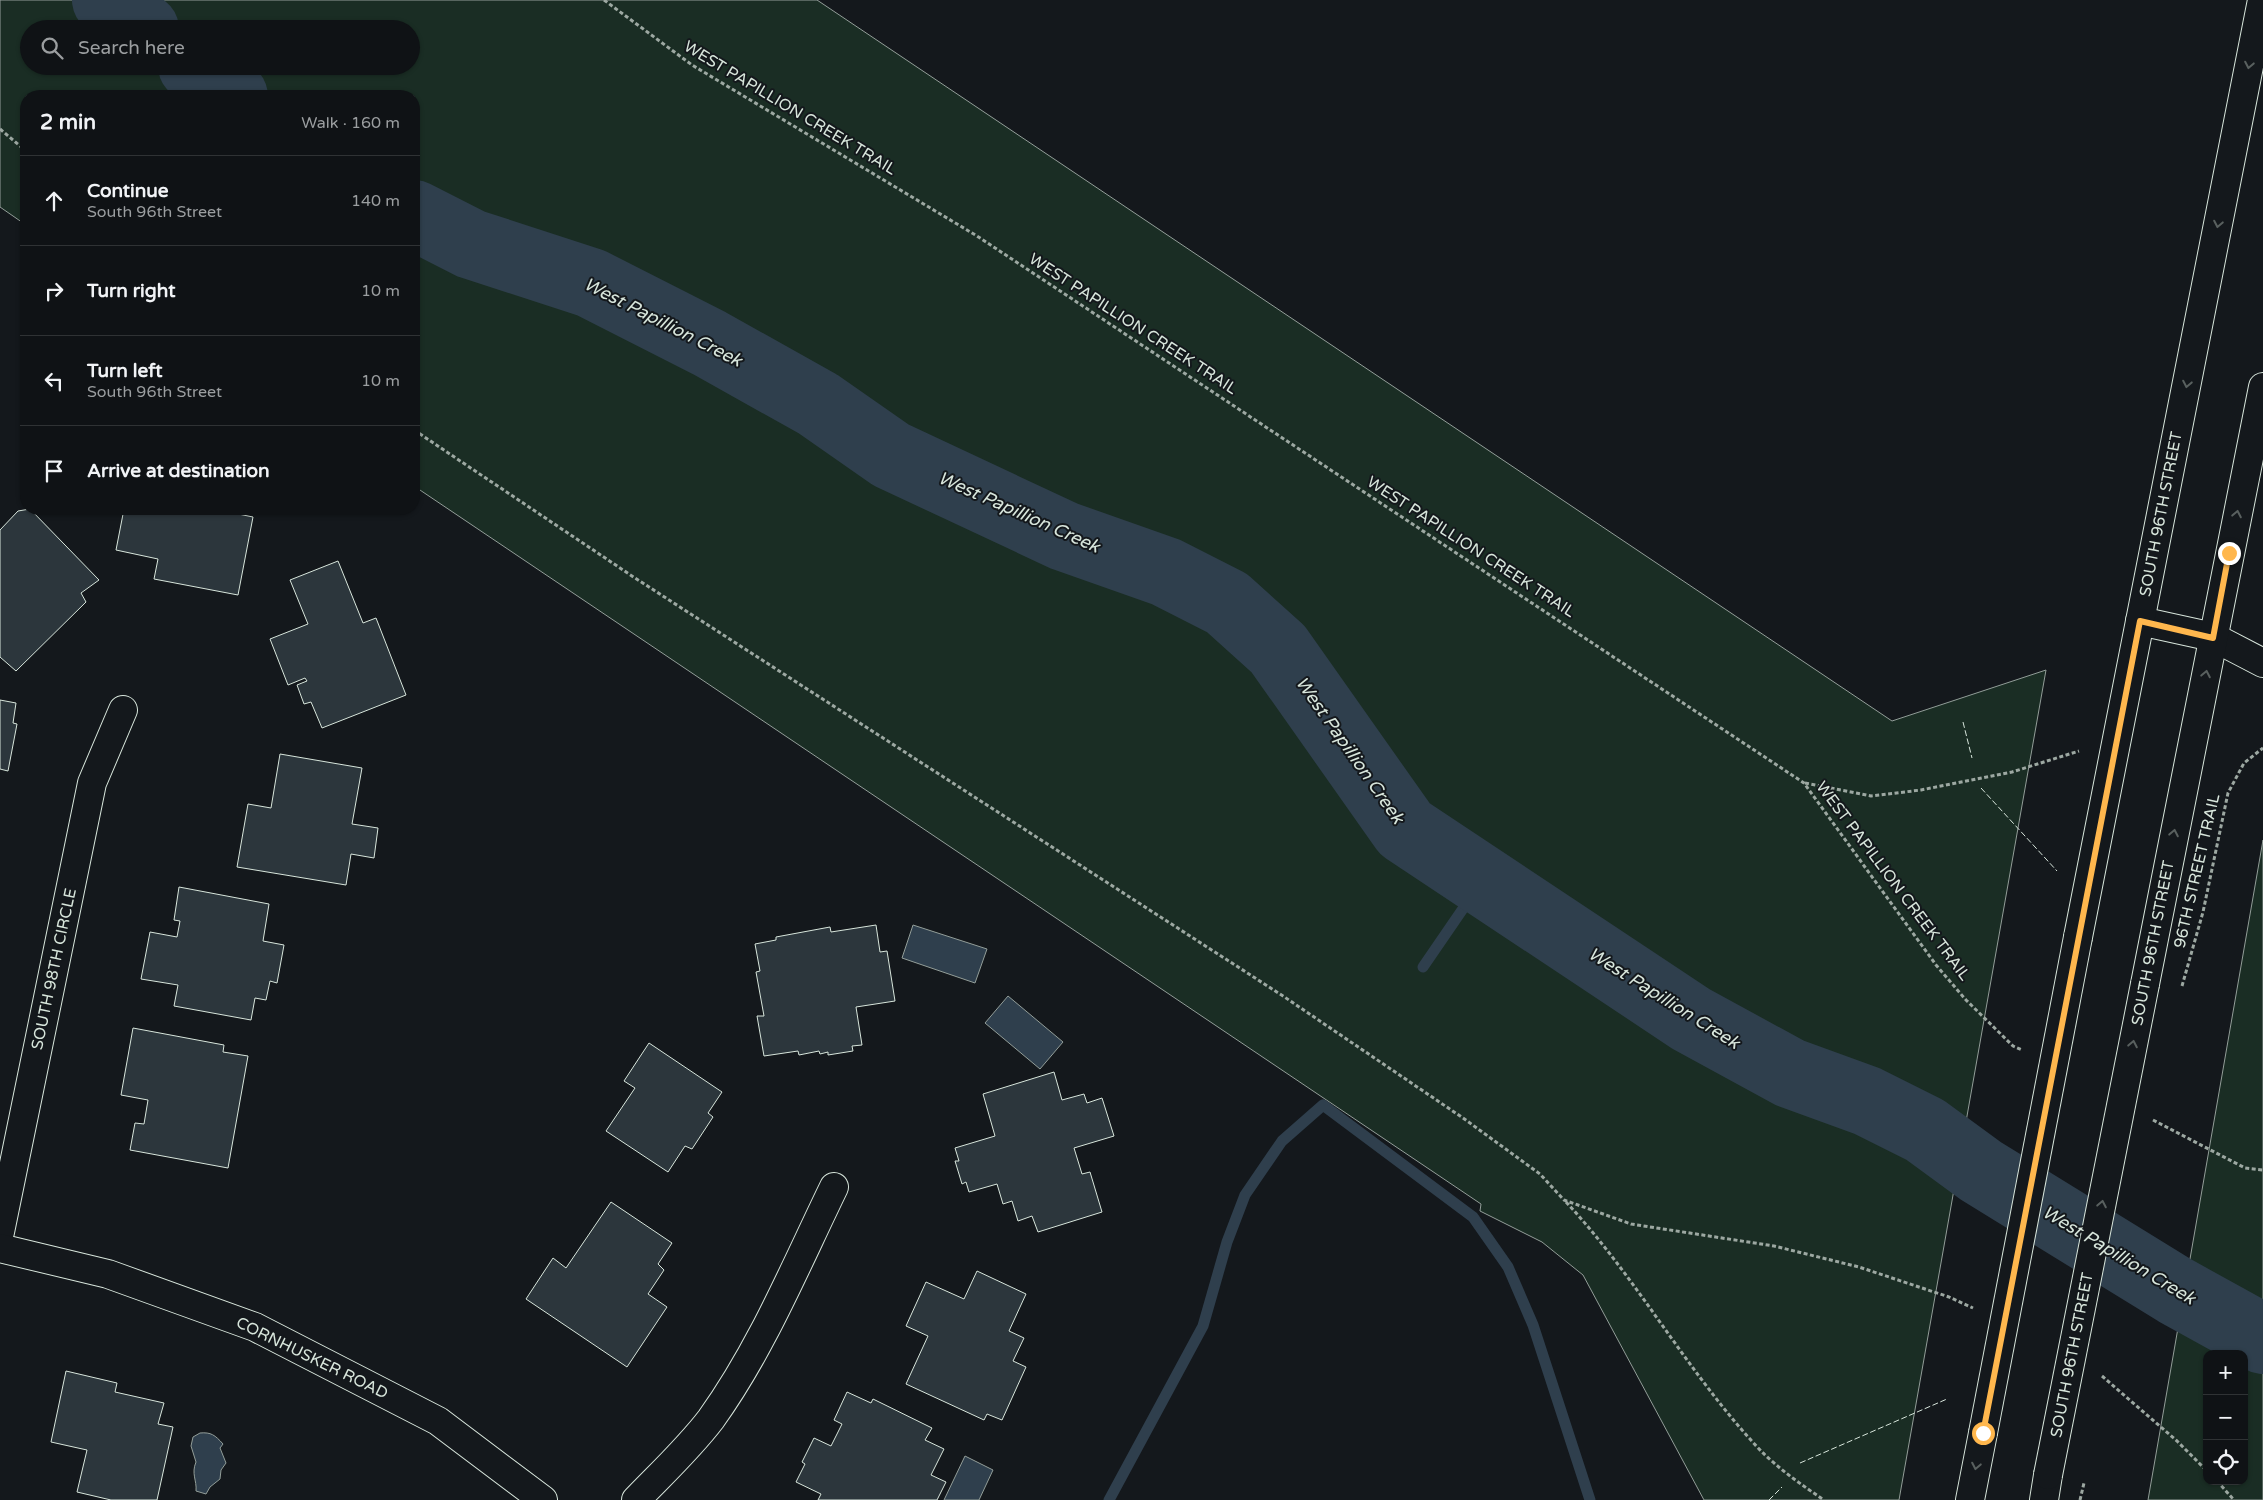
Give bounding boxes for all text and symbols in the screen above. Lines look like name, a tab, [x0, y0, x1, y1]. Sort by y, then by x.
search box	[20, 20, 420, 75]
icon: search	[38, 34, 66, 62]
street label: WEST PAPILLION CREEK TRAIL	[680, 36, 900, 180]
text: Search here	[78, 37, 185, 59]
one-way arrow	[2245, 61, 2255, 69]
text: 2 min	[40, 110, 96, 135]
text: Walk · 160 m	[301, 113, 400, 133]
text: Continue	[87, 180, 169, 202]
icon: ahead	[40, 187, 68, 215]
text: 140 m	[351, 191, 400, 211]
text: South 96th Street	[87, 202, 222, 222]
one-way arrow	[2213, 220, 2224, 229]
street label: WEST PAPILLION CREEK TRAIL	[1025, 249, 1241, 399]
water label: West Papillion Creek	[580, 273, 747, 372]
icon: right	[40, 277, 68, 305]
text: Turn right	[87, 280, 175, 302]
text: 10 m	[361, 281, 400, 301]
text: Turn left	[87, 360, 163, 382]
icon: left	[40, 367, 68, 395]
text: 10 m	[361, 371, 400, 391]
one-way arrow	[2182, 379, 2192, 388]
text: South 96th Street	[87, 382, 222, 402]
street label: SOUTH 96TH STREET	[2135, 430, 2187, 598]
icon: arrive	[40, 457, 68, 485]
text: Arrive at destination	[87, 460, 270, 482]
water label: West Papillion Creek	[935, 466, 1104, 558]
street label: WEST PAPILLION CREEK TRAIL	[1363, 472, 1579, 622]
one-way arrow	[2231, 510, 2242, 519]
route end	[2218, 542, 2241, 565]
one-way arrow	[2200, 669, 2210, 678]
water label: West Papillion Creek	[1291, 672, 1410, 829]
street label: WEST PAPILLION CREEK TRAIL	[1811, 777, 1975, 985]
street label: 96TH STREET TRAIL	[2170, 792, 2224, 950]
one-way arrow	[2169, 829, 2179, 838]
street label: SOUTH 96TH STREET	[2127, 859, 2179, 1027]
street label: SOUTH 98TH CIRCLE	[27, 886, 81, 1052]
water label: West Papillion Creek	[1584, 942, 1745, 1054]
one-way arrow	[2127, 1040, 2138, 1049]
one-way arrow	[2096, 1199, 2106, 1208]
water label: West Papillion Creek	[2039, 1201, 2200, 1310]
street label: SOUTH 96TH STREET	[2046, 1271, 2098, 1439]
street label: CORNHUSKER ROAD	[233, 1312, 391, 1404]
map controls	[2203, 1350, 2248, 1485]
button: +	[2203, 1350, 2248, 1395]
button: −	[2203, 1395, 2248, 1440]
route start	[1972, 1422, 1995, 1445]
button: locate	[2203, 1440, 2248, 1485]
one-way arrow	[1972, 1462, 1982, 1471]

